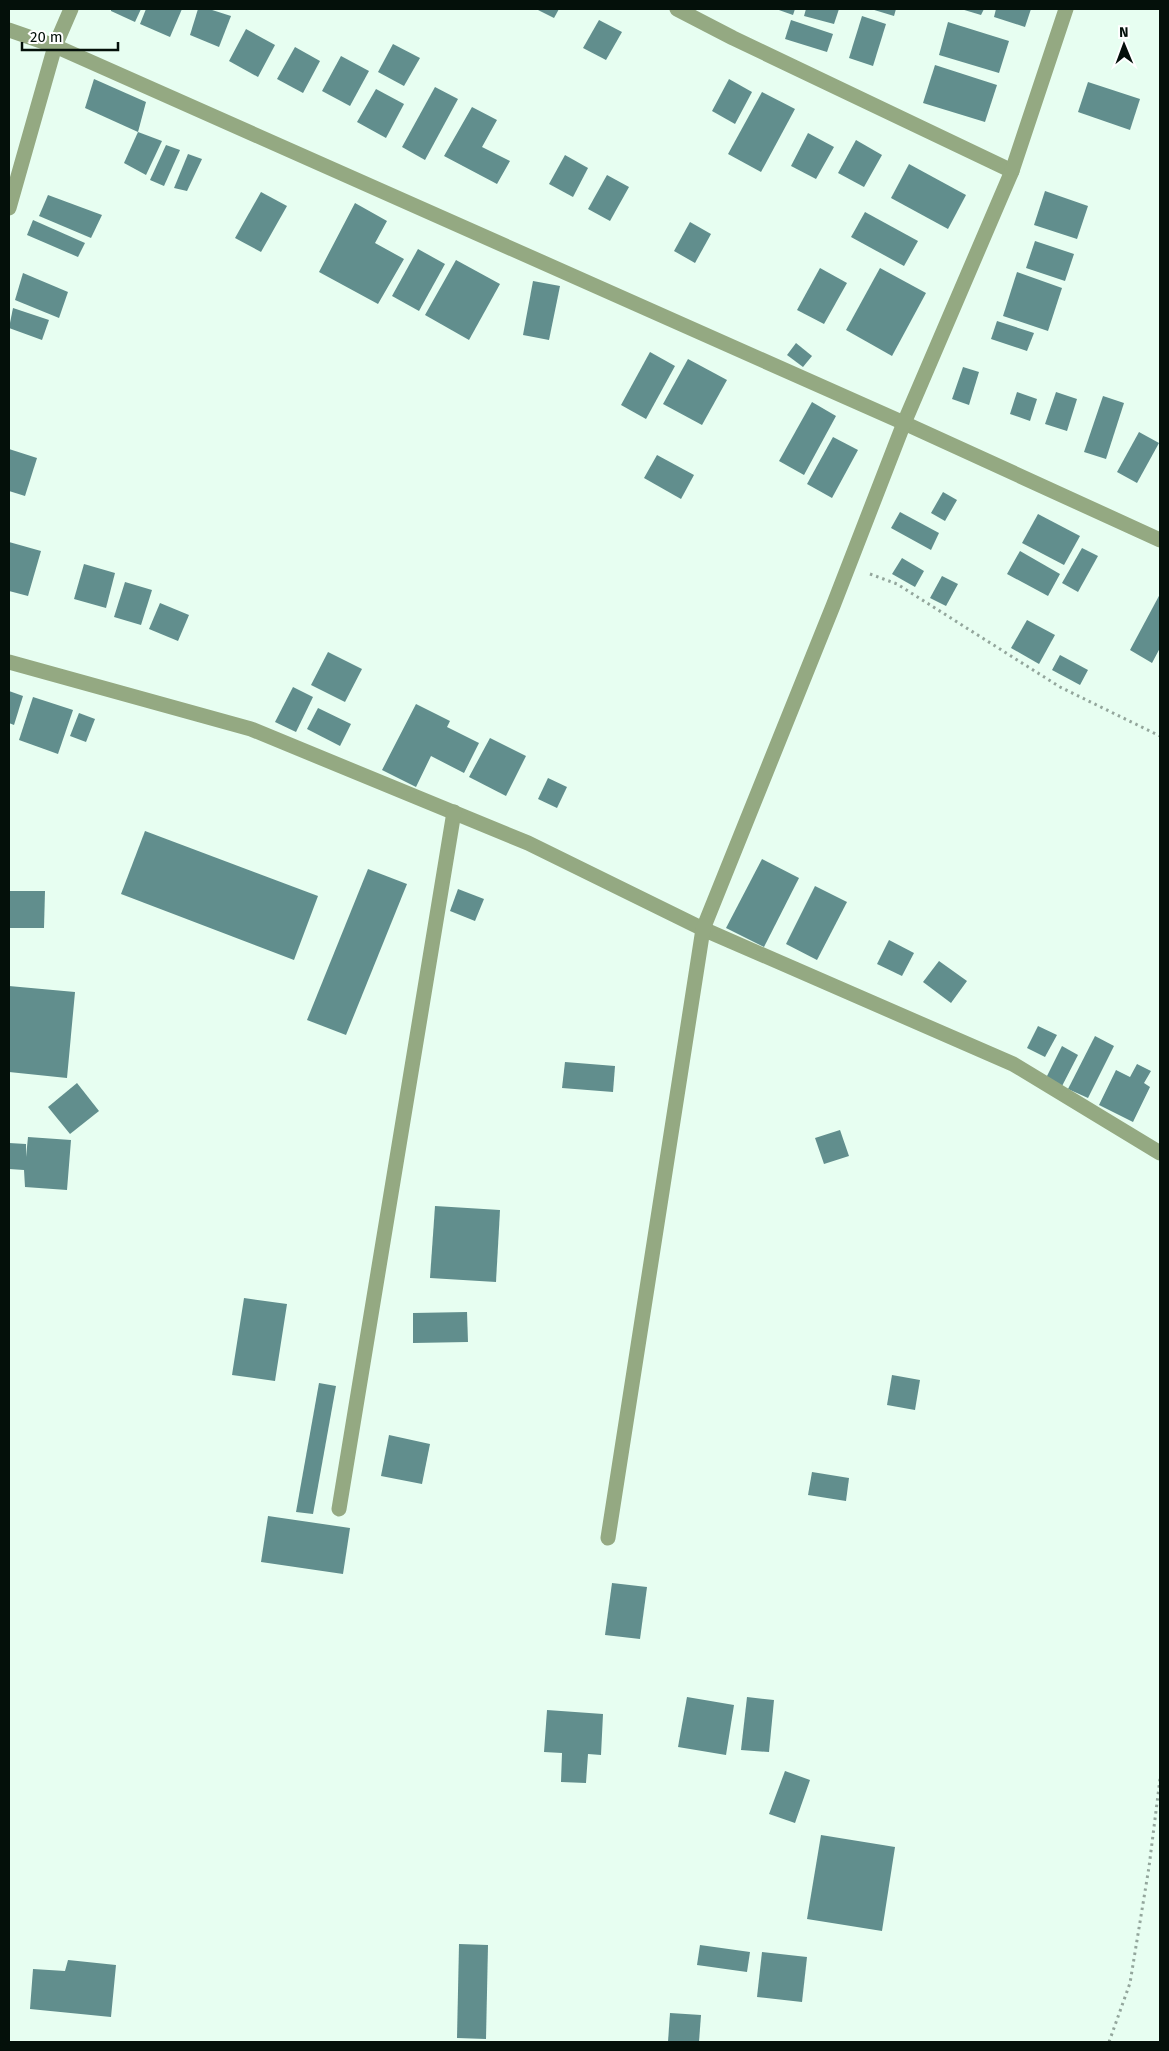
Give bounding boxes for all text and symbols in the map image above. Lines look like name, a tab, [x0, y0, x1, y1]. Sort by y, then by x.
scale bar	[22, 20, 119, 52]
north arrow	[1099, 20, 1149, 70]
text: N	[1119, 24, 1129, 41]
text: 20 m	[30, 28, 63, 46]

